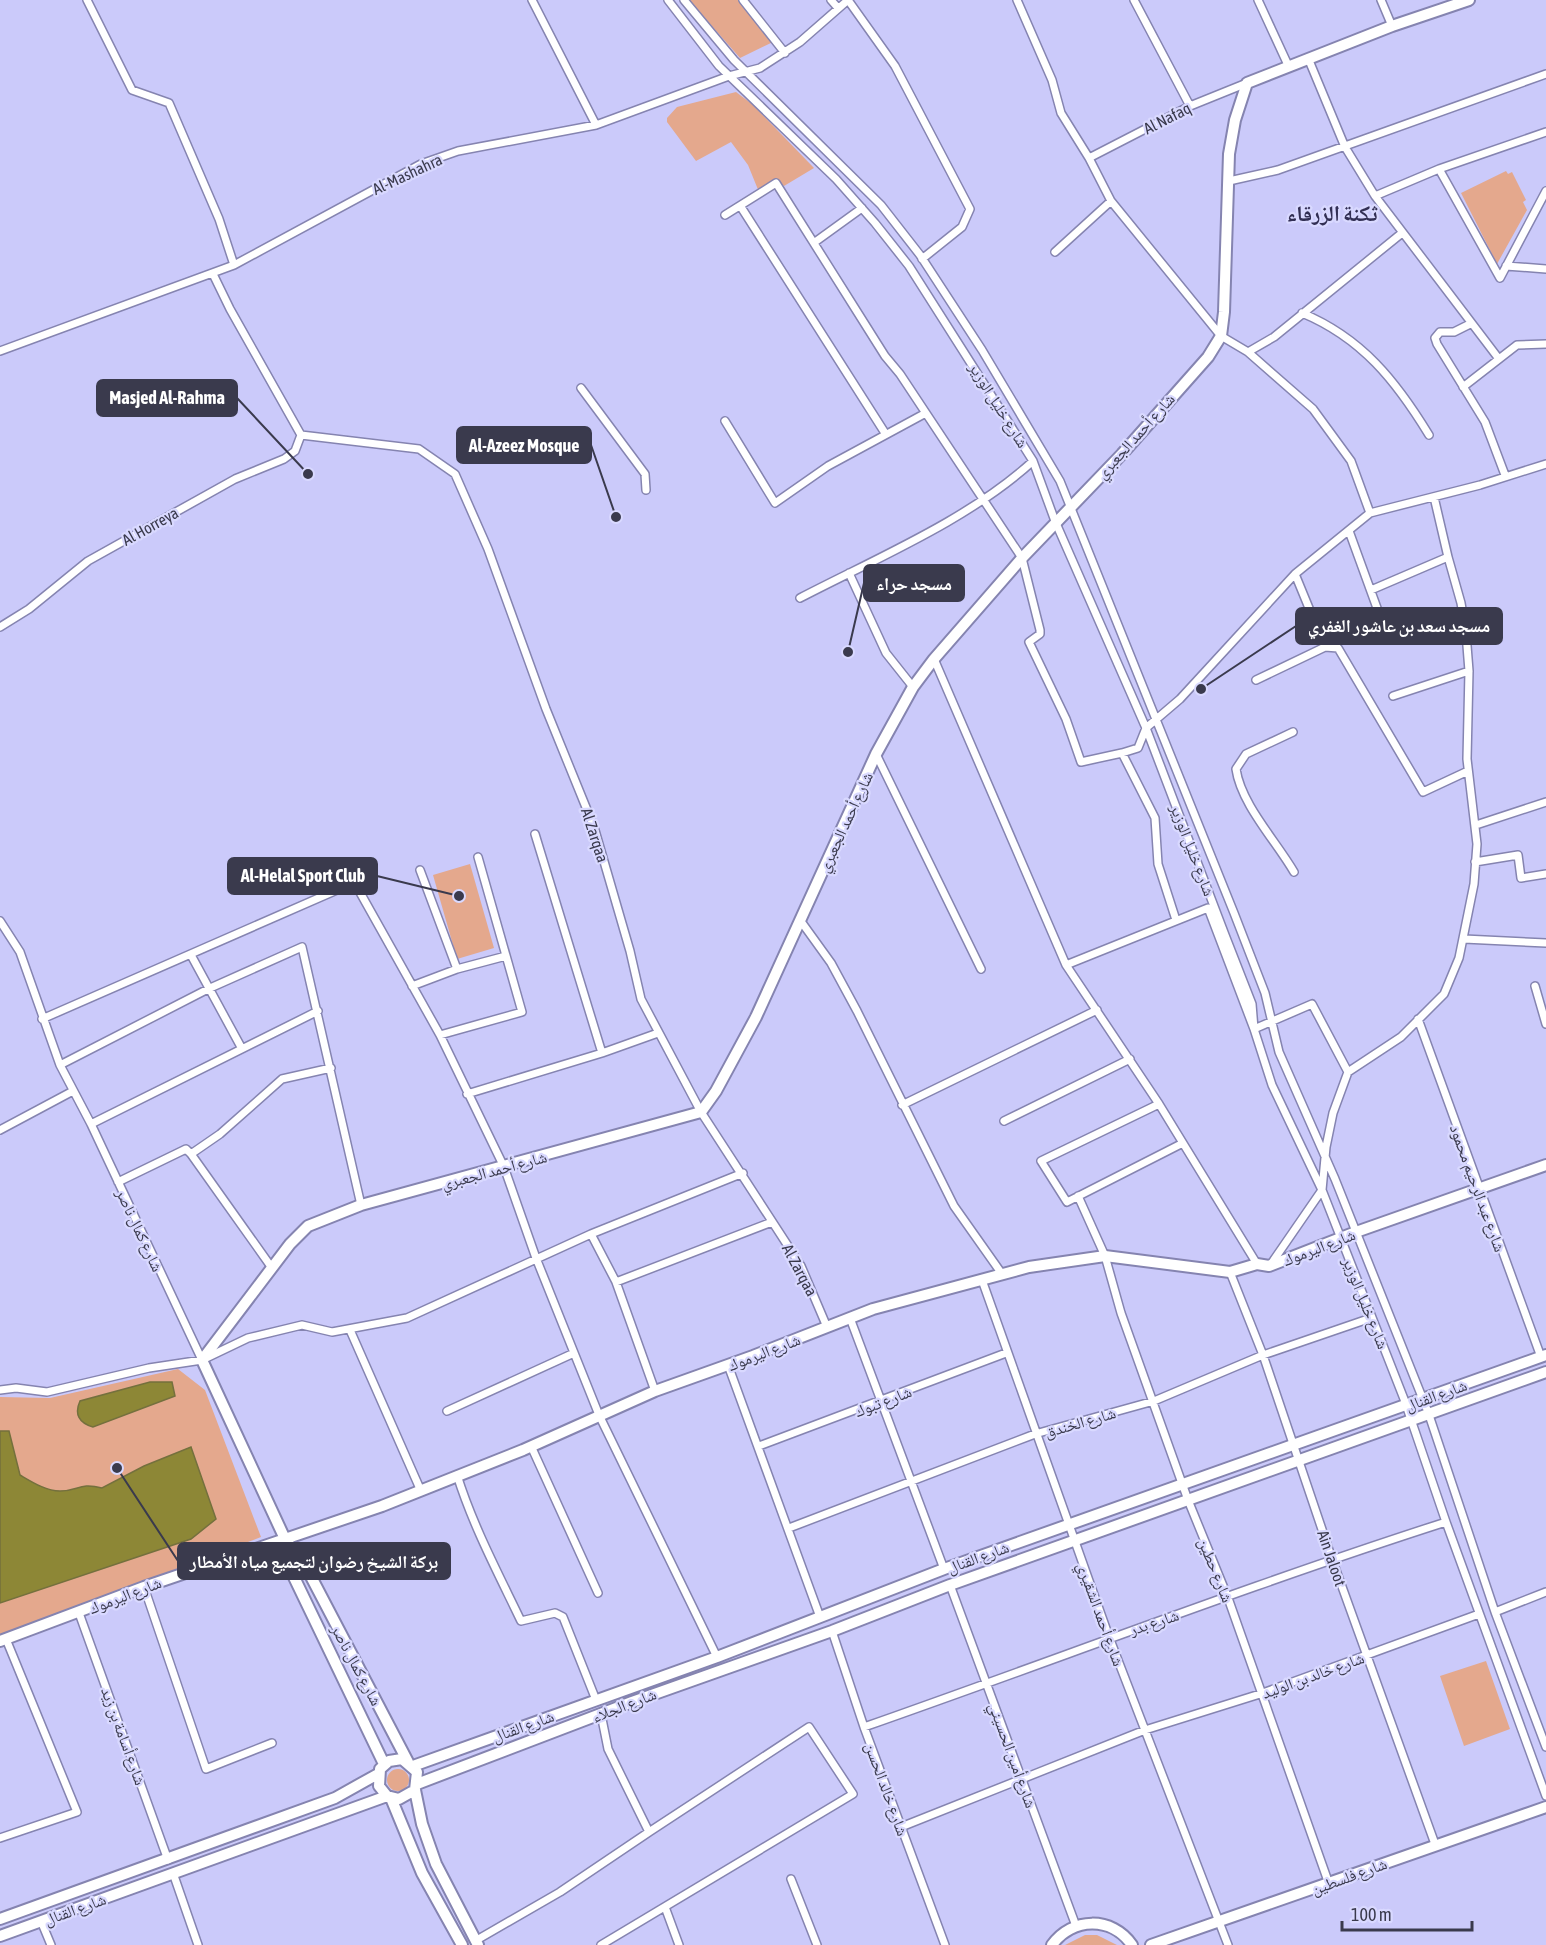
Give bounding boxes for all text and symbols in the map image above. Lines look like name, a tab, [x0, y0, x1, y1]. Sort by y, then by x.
street label: Al Nafaq	[1140, 98, 1194, 138]
street label: Al-Mashahra	[369, 150, 445, 198]
district label: ثكنة الزرقاء	[1286, 200, 1378, 226]
street label: شارع خليل الوزير	[963, 358, 1032, 452]
callout: Masjed Al-Rahma	[97, 380, 237, 416]
text: Masjed Al-Rahma	[109, 387, 225, 408]
street label: شارع أحمد الجعبري	[1092, 390, 1181, 485]
callout: Al-Azeez Mosque	[457, 427, 591, 463]
text: Al-Azeez Mosque	[468, 435, 579, 456]
street label: Al Horreya	[119, 503, 182, 550]
callout: مسجد حراء	[864, 565, 964, 601]
text: مسجد حراء	[876, 573, 952, 594]
callout: مسجد سعد بن عاشور الغفري	[1296, 608, 1502, 644]
text: مسجد سعد بن عاشور الغفري	[1308, 615, 1490, 640]
street label: شارع أحمد الجعبري	[814, 769, 880, 877]
street label: شارع خليل الوزير	[1165, 801, 1219, 899]
street label: Al Zarqaa	[577, 806, 612, 865]
callout: Al-Helal Sport Club	[228, 858, 377, 894]
text: Al-Helal Sport Club	[240, 865, 365, 886]
street label: شارع عبد الرحيم محمود	[1445, 1122, 1509, 1255]
street label: شارع أحمد الجعبري	[439, 1147, 550, 1197]
street label: شارع كمال ناصر	[111, 1185, 167, 1275]
street label: شارع اليرموك	[1280, 1225, 1358, 1271]
street label: Al Zarqaa	[778, 1241, 821, 1299]
street label: شارع خليل الوزير	[1337, 1254, 1393, 1352]
street label: شارع اليرموك	[725, 1330, 803, 1376]
street label: شارع القنال	[1403, 1376, 1470, 1416]
street label: شارع تبوك	[852, 1382, 915, 1422]
street label: شارع الخندق	[1042, 1403, 1118, 1443]
street label: Ain Jaloot	[1314, 1528, 1350, 1589]
street label: شارع حطين	[1193, 1535, 1237, 1606]
street label: شارع القنال	[945, 1538, 1012, 1578]
callout: بركة الشيخ رضوان لتجميع مياه الأمطار	[178, 1543, 450, 1579]
text: بركة الشيخ رضوان لتجميع مياه الأمطار	[189, 1551, 438, 1574]
street label: شارع أحمد الشقيري	[1070, 1560, 1128, 1670]
street label: شارع اليرموك	[86, 1573, 164, 1619]
street label: شارع بدر	[1126, 1606, 1182, 1641]
street label: شارع كمال ناصر	[326, 1621, 386, 1710]
street label: شارع خالد بن الوليد	[1259, 1648, 1367, 1704]
street label: شارع أسامة بن زيد	[96, 1685, 150, 1788]
street label: شارع الجلاء	[589, 1685, 659, 1727]
street label: شارع أمين الحسيني	[982, 1700, 1040, 1812]
street label: شارع القنال	[490, 1707, 557, 1747]
street label: شارع خالد الحسن	[860, 1740, 912, 1839]
street label: شارع فلسطين	[1309, 1854, 1390, 1900]
street label: شارع القنال	[42, 1890, 109, 1930]
scale bar	[1342, 1894, 1472, 1932]
text: 100 m	[1351, 1904, 1392, 1925]

